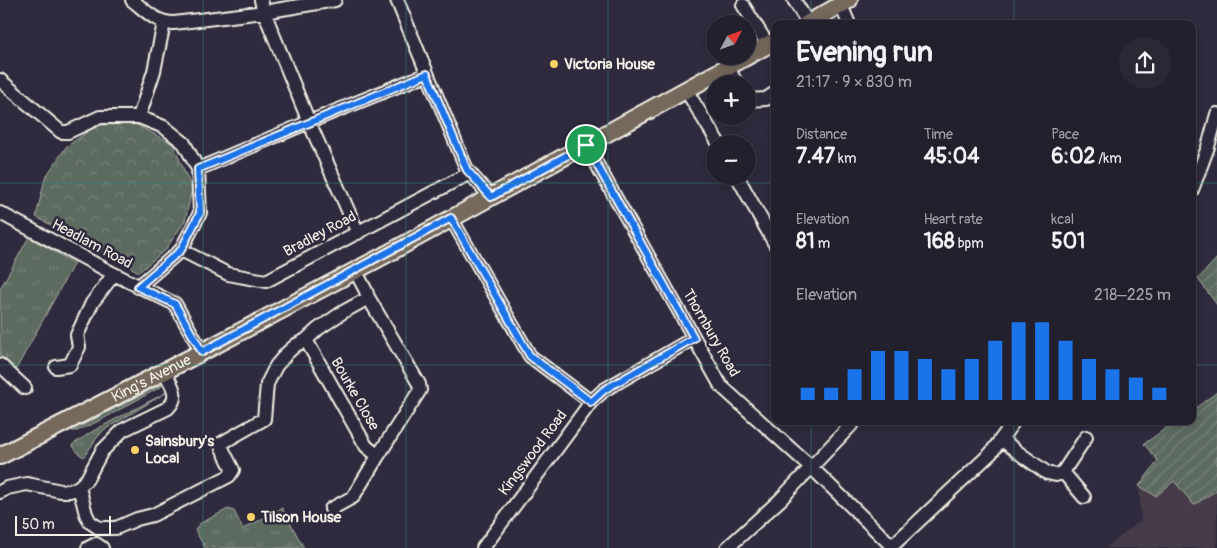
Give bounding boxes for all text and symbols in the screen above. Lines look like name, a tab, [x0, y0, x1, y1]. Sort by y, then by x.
north arrow	[706, 15, 756, 65]
map controls	[706, 15, 756, 185]
text: Evening run	[796, 35, 933, 70]
button: share	[1119, 37, 1171, 89]
place label: Victoria House	[564, 55, 655, 74]
marker: Victoria House	[548, 58, 560, 70]
text: 21:17 · 9 × 830 m	[796, 72, 912, 92]
button: +	[706, 75, 756, 125]
pin	[565, 124, 607, 166]
text: Distance	[796, 126, 847, 143]
text: Time	[924, 126, 953, 143]
text: Pace	[1051, 126, 1079, 143]
icon: arrive	[572, 131, 600, 159]
button: −	[706, 135, 756, 185]
text: 7.47	[796, 143, 835, 170]
text: 45:04	[924, 143, 979, 170]
text: 6:02	[1051, 143, 1095, 170]
text: km	[835, 150, 856, 167]
text: /km	[1095, 150, 1122, 167]
street label: Bradley Road	[280, 207, 360, 261]
text: Elevation	[796, 211, 849, 228]
text: Heart rate	[924, 211, 983, 228]
text: kcal	[1051, 211, 1074, 228]
street label: Headlam Road	[48, 215, 136, 273]
text: 81	[796, 228, 815, 255]
text: 168	[924, 228, 955, 255]
text: 501	[1051, 228, 1085, 255]
text: m	[815, 235, 830, 252]
text: bpm	[955, 235, 984, 252]
text: Elevation	[796, 285, 857, 305]
text: 218–225 m	[1094, 285, 1171, 305]
street label: Thornbury Road	[678, 286, 744, 380]
street label: King's Avenue	[108, 350, 195, 406]
street label: Bourke Close	[326, 354, 384, 434]
street label: Kingswood Road	[495, 406, 571, 500]
place label: Sainsbury's Local	[145, 432, 214, 468]
marker: Sainsbury's Local	[129, 444, 141, 456]
place label: Tilson House	[260, 508, 342, 527]
marker: Tilson House	[245, 511, 257, 523]
scale bar	[15, 513, 111, 536]
text: 50 m	[22, 516, 55, 533]

